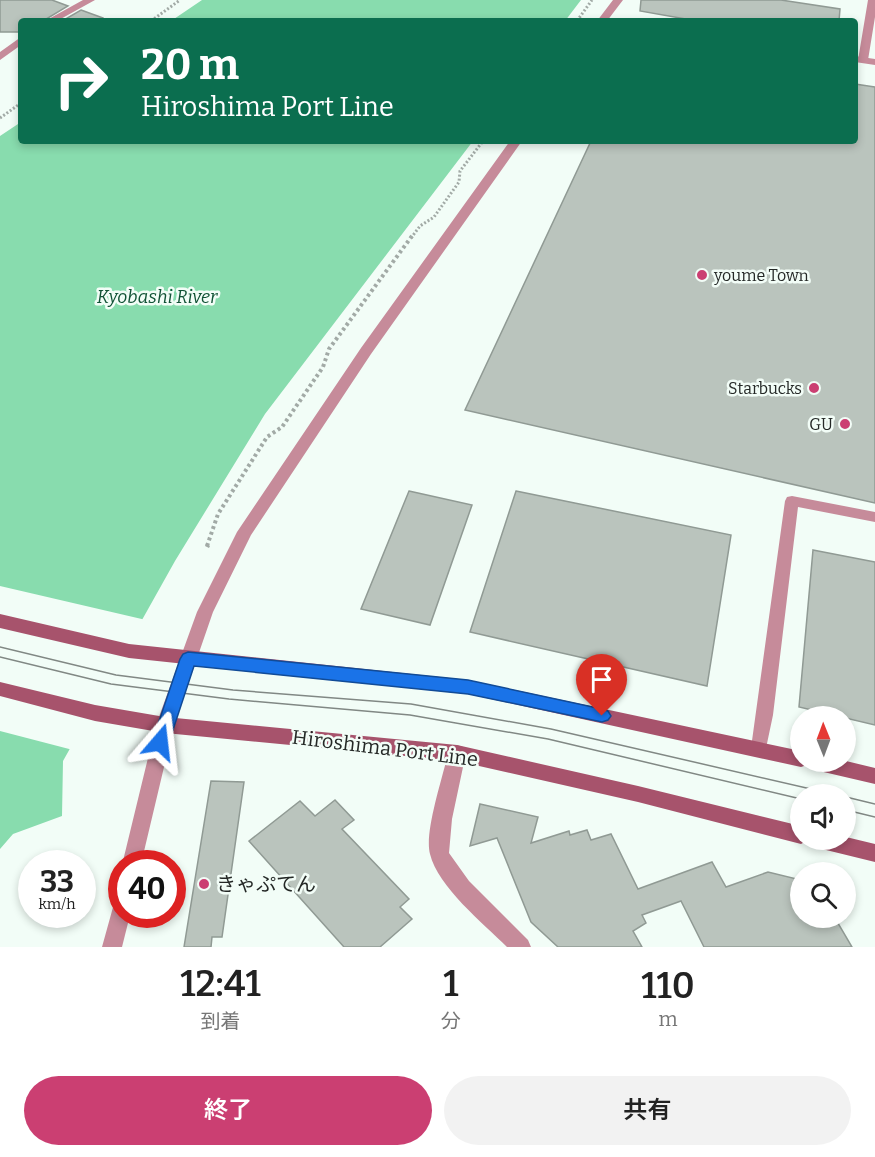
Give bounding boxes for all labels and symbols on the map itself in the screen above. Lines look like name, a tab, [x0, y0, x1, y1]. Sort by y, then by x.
place label: youme Town	[713, 266, 809, 285]
marker: youme Town	[695, 268, 709, 282]
water label: Kyobashi River	[97, 286, 218, 308]
place label: Starbucks	[728, 379, 802, 398]
marker: Starbucks	[807, 381, 821, 395]
place label: GU	[809, 415, 833, 434]
marker: GU	[838, 417, 852, 431]
pin	[576, 654, 627, 716]
north arrow	[790, 706, 856, 772]
position arrow	[128, 710, 192, 774]
street label: Hiroshima Port Line	[291, 725, 479, 771]
speed limit sign: 40	[108, 850, 186, 928]
place label: きゃぷてん	[216, 872, 316, 896]
marker: きゃぷてん	[197, 877, 211, 891]

